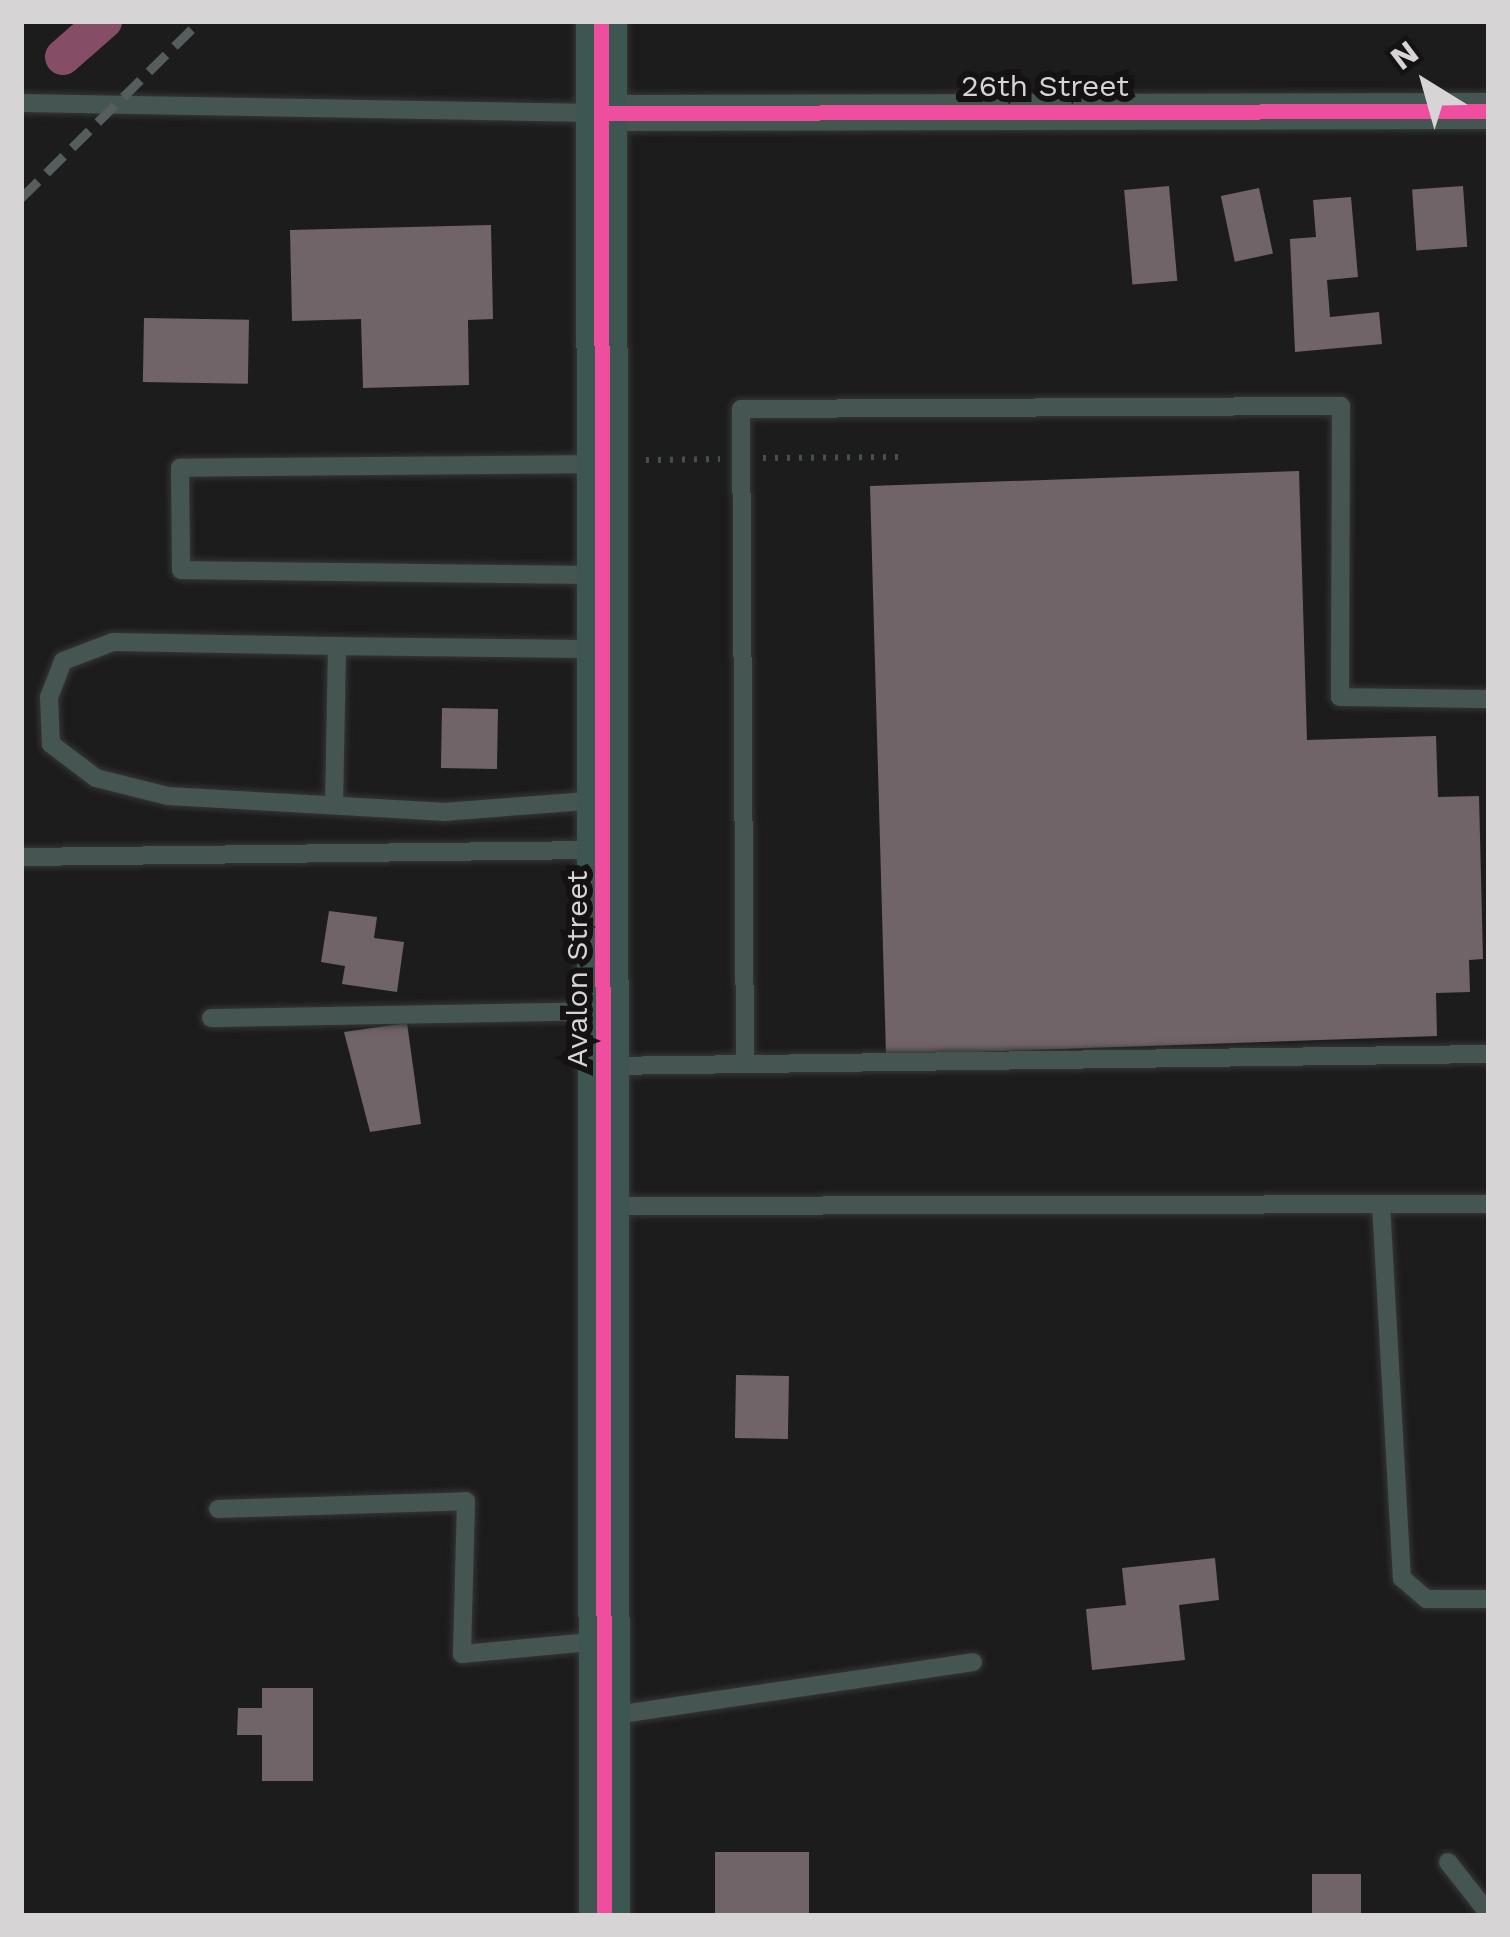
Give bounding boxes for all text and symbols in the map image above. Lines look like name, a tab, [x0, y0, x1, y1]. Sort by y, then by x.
north arrow	[1366, 24, 1486, 144]
text: N	[1383, 32, 1426, 78]
street label: 26th Street	[961, 68, 1129, 104]
street label: Avalon Street	[559, 870, 595, 1068]

